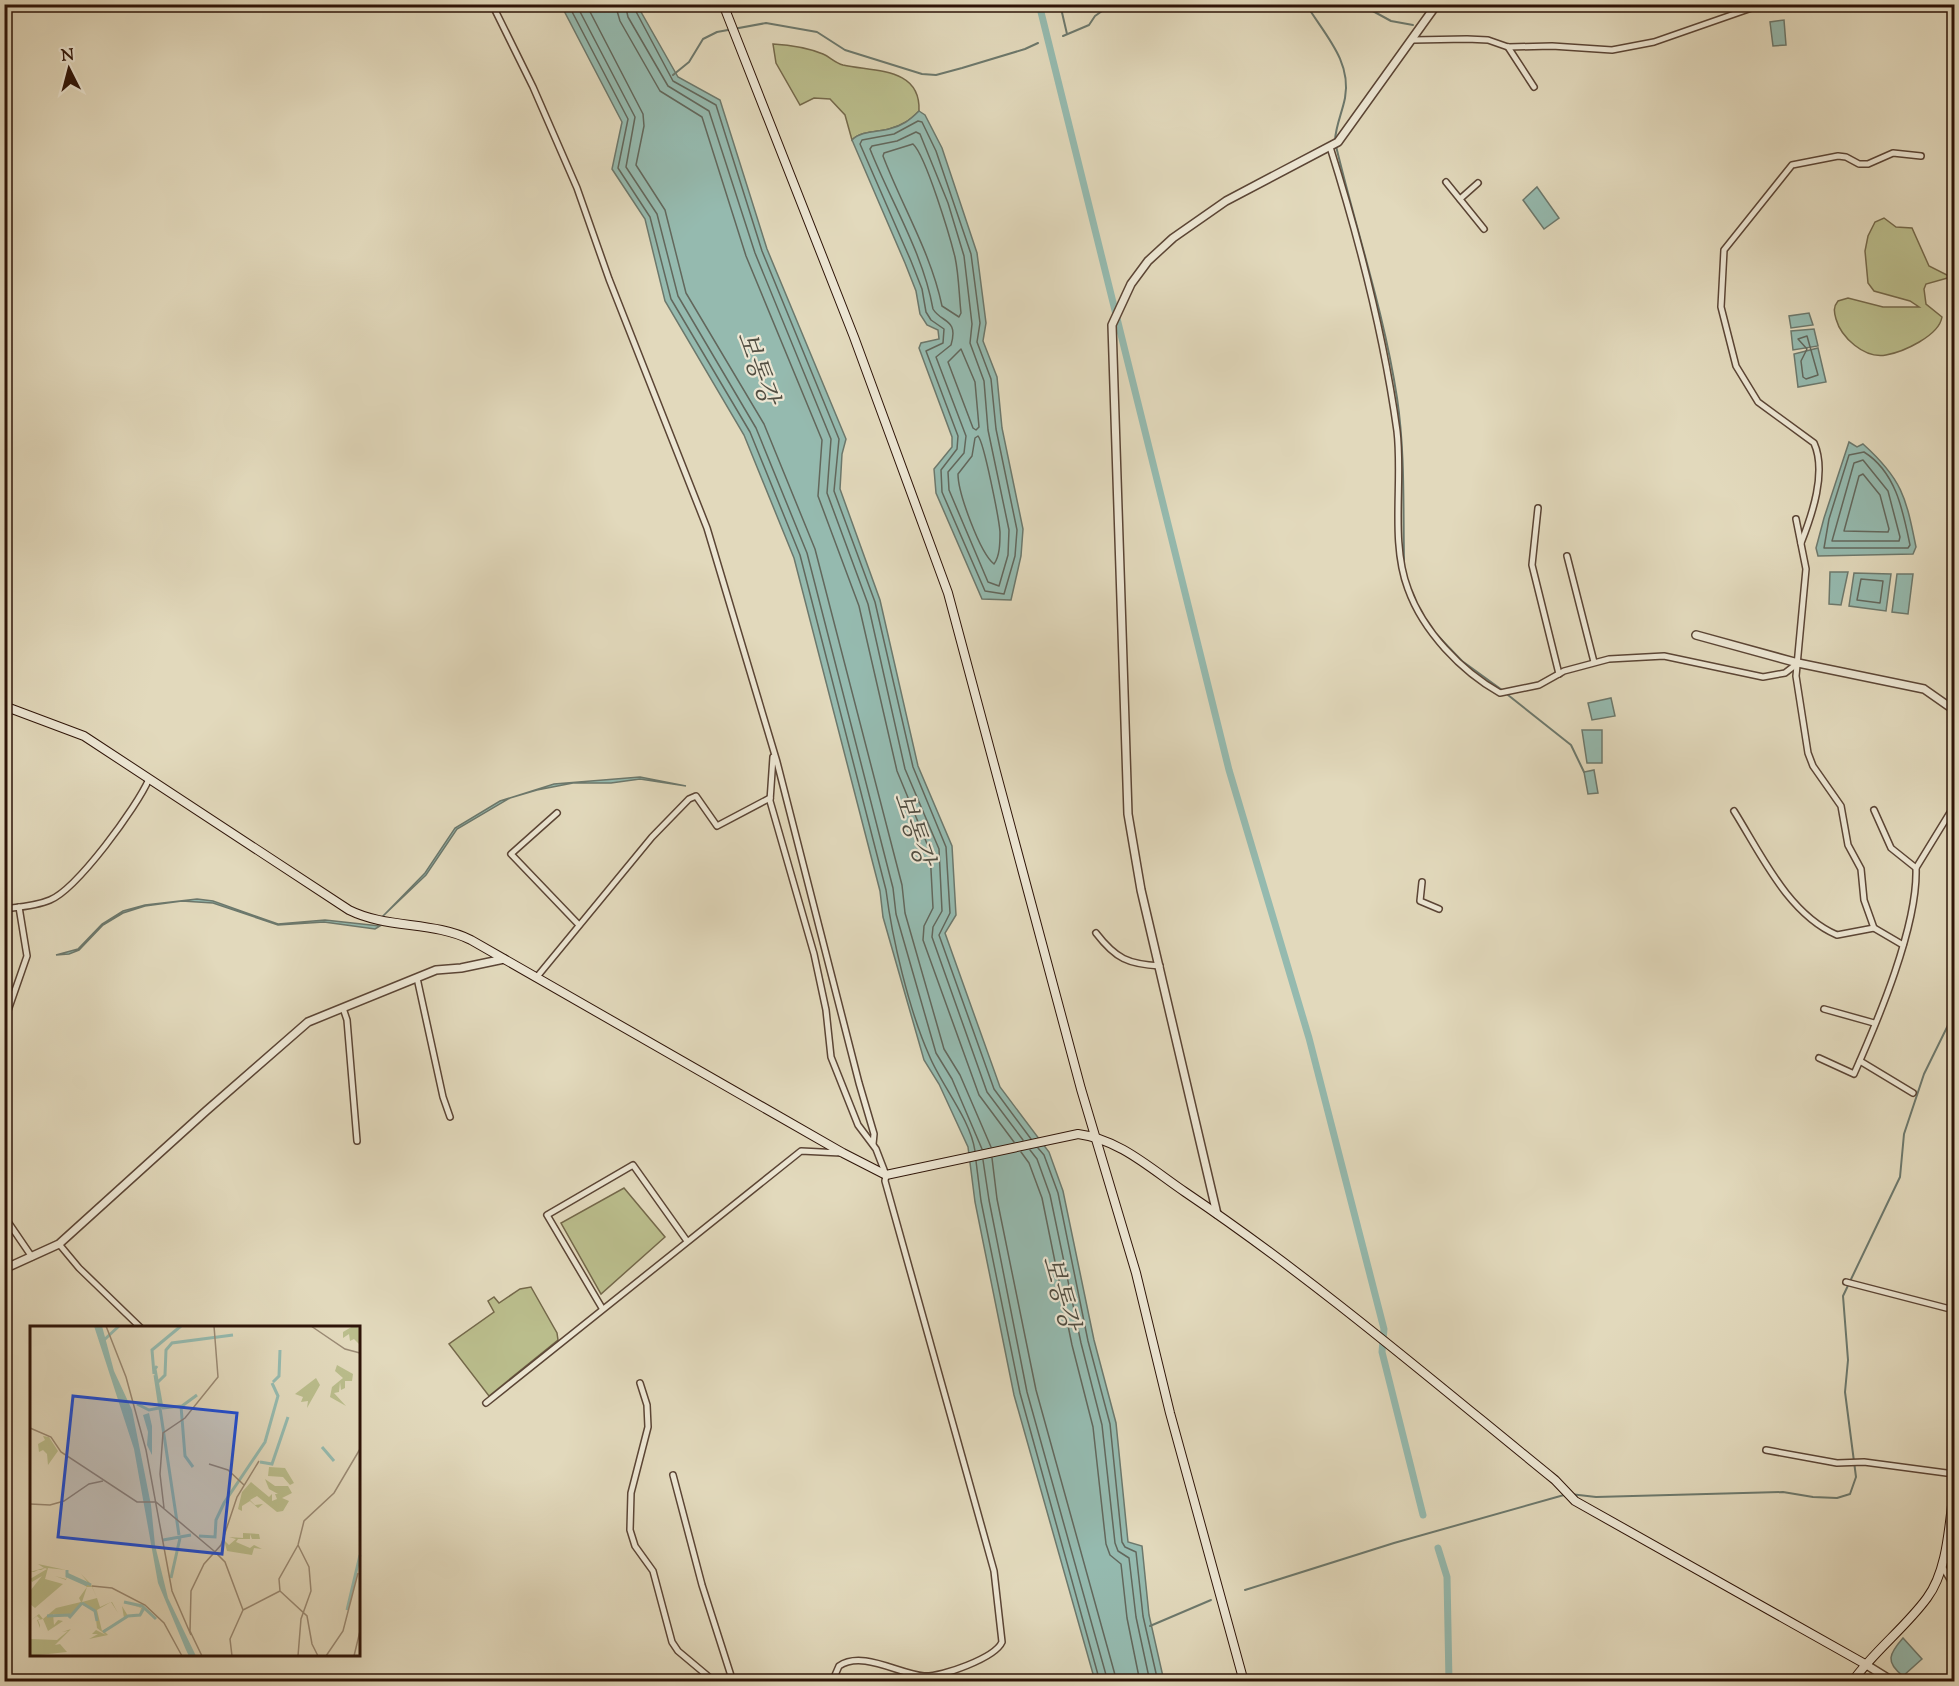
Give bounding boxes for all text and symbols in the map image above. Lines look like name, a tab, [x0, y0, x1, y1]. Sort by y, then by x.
north arrow	[39, 39, 99, 99]
text: N	[60, 44, 75, 69]
water label: 보통강	[726, 326, 787, 413]
water label: 보통강	[883, 787, 942, 874]
water label: 보통강	[1031, 1252, 1088, 1338]
inset map	[30, 1326, 360, 1656]

